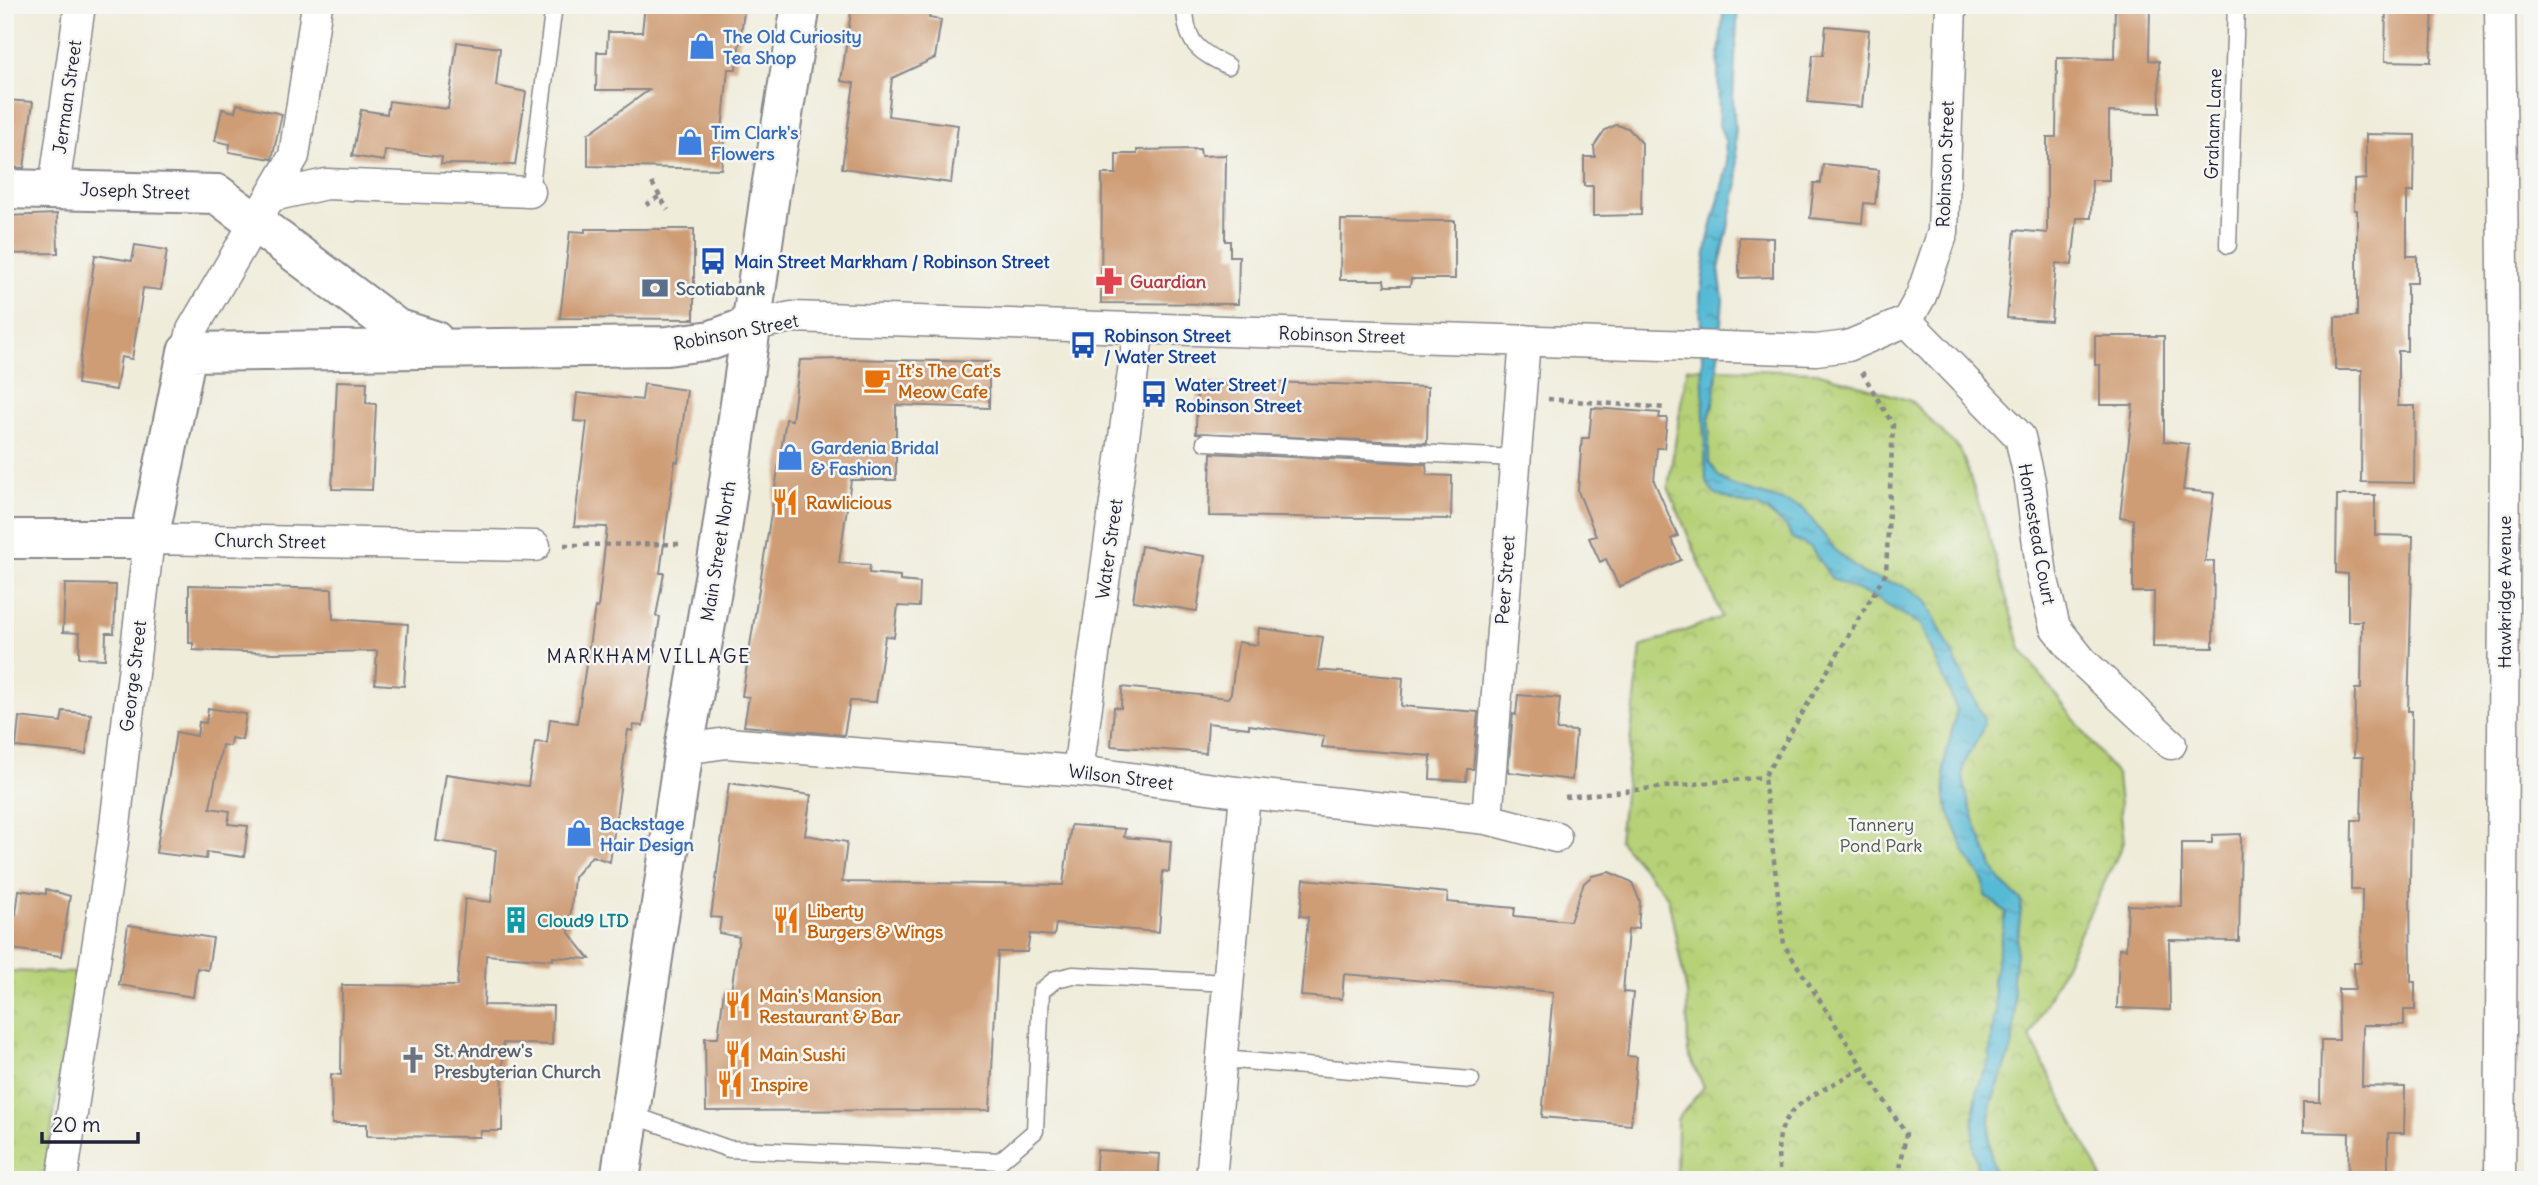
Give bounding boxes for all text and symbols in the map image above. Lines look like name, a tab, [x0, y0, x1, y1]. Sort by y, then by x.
place label: The Old Curiosity Tea Shop	[723, 25, 862, 69]
shop icon: The Old Curiosity Tea Shop	[687, 31, 717, 61]
street label: Jerman Street	[48, 38, 86, 156]
street label: Graham Lane	[2200, 68, 2226, 180]
street label: Robinson Street	[1931, 100, 1959, 228]
place label: Tim Clark's Flowers	[711, 121, 799, 165]
shop icon: Tim Clark's Flowers	[675, 127, 705, 157]
street label: Joseph Street	[80, 178, 190, 204]
bus stop icon: Main Street Markham / Robinson Street	[698, 246, 728, 276]
place label: Main Street Markham / Robinson Street	[734, 250, 1050, 273]
pharmacy icon: Guardian	[1094, 266, 1124, 296]
place label: Guardian	[1130, 270, 1207, 293]
bank icon: Scotiabank	[640, 273, 670, 303]
place label: Scotiabank	[676, 277, 765, 300]
street label: Robinson Street	[672, 309, 800, 355]
street label: Robinson Street	[1278, 321, 1406, 349]
place label: Robinson Street / Water Street	[1104, 324, 1232, 368]
bus stop icon: Robinson Street / Water Street	[1068, 330, 1098, 360]
place label: It's The Cat's Meow Cafe	[898, 359, 1001, 403]
cafe icon: It's The Cat's Meow Cafe	[862, 365, 892, 395]
place label: Water Street / Robinson Street	[1175, 373, 1303, 417]
bus stop icon: Water Street / Robinson Street	[1139, 379, 1169, 409]
place label: Gardenia Bridal & Fashion	[811, 436, 939, 480]
shop icon: Gardenia Bridal & Fashion	[775, 442, 805, 472]
street label: Homestead Court	[2013, 462, 2061, 606]
street label: Main Street North	[696, 479, 740, 623]
restaurant icon: Rawlicious	[770, 487, 800, 517]
place label: Rawlicious	[806, 491, 892, 514]
street label: Water Street	[1091, 497, 1127, 601]
street label: Hawkridge Avenue	[2493, 516, 2516, 668]
street label: Church Street	[214, 529, 326, 553]
street label: Peer Street	[1490, 535, 1520, 625]
street label: George Street	[115, 619, 151, 733]
district label: MARKHAM VILLAGE	[546, 644, 752, 668]
street label: Wilson Street	[1067, 759, 1175, 795]
place label: Backstage Hair Design	[600, 812, 695, 856]
park label: Tannery Pond Park	[1839, 813, 1923, 857]
shop icon: Backstage Hair Design	[564, 818, 594, 848]
place label: Liberty Burgers & Wings	[807, 899, 943, 943]
building icon: Cloud9 LTD	[501, 905, 531, 935]
restaurant icon: Liberty Burgers & Wings	[771, 905, 801, 935]
place label: Cloud9 LTD	[537, 909, 629, 932]
place label: Main's Mansion Restaurant & Bar	[759, 984, 901, 1028]
restaurant icon: Main's Mansion Restaurant & Bar	[723, 990, 753, 1020]
place label: St. Andrew's Presbyterian Church	[434, 1039, 602, 1083]
restaurant icon: Main Sushi	[723, 1039, 753, 1069]
place label: Main Sushi	[759, 1043, 846, 1066]
church icon: St. Andrew's Presbyterian Church	[398, 1045, 428, 1075]
restaurant icon: Inspire	[715, 1069, 745, 1099]
place label: Inspire	[751, 1073, 808, 1096]
scale bar	[42, 1101, 138, 1145]
text: 20 m	[52, 1111, 101, 1138]

